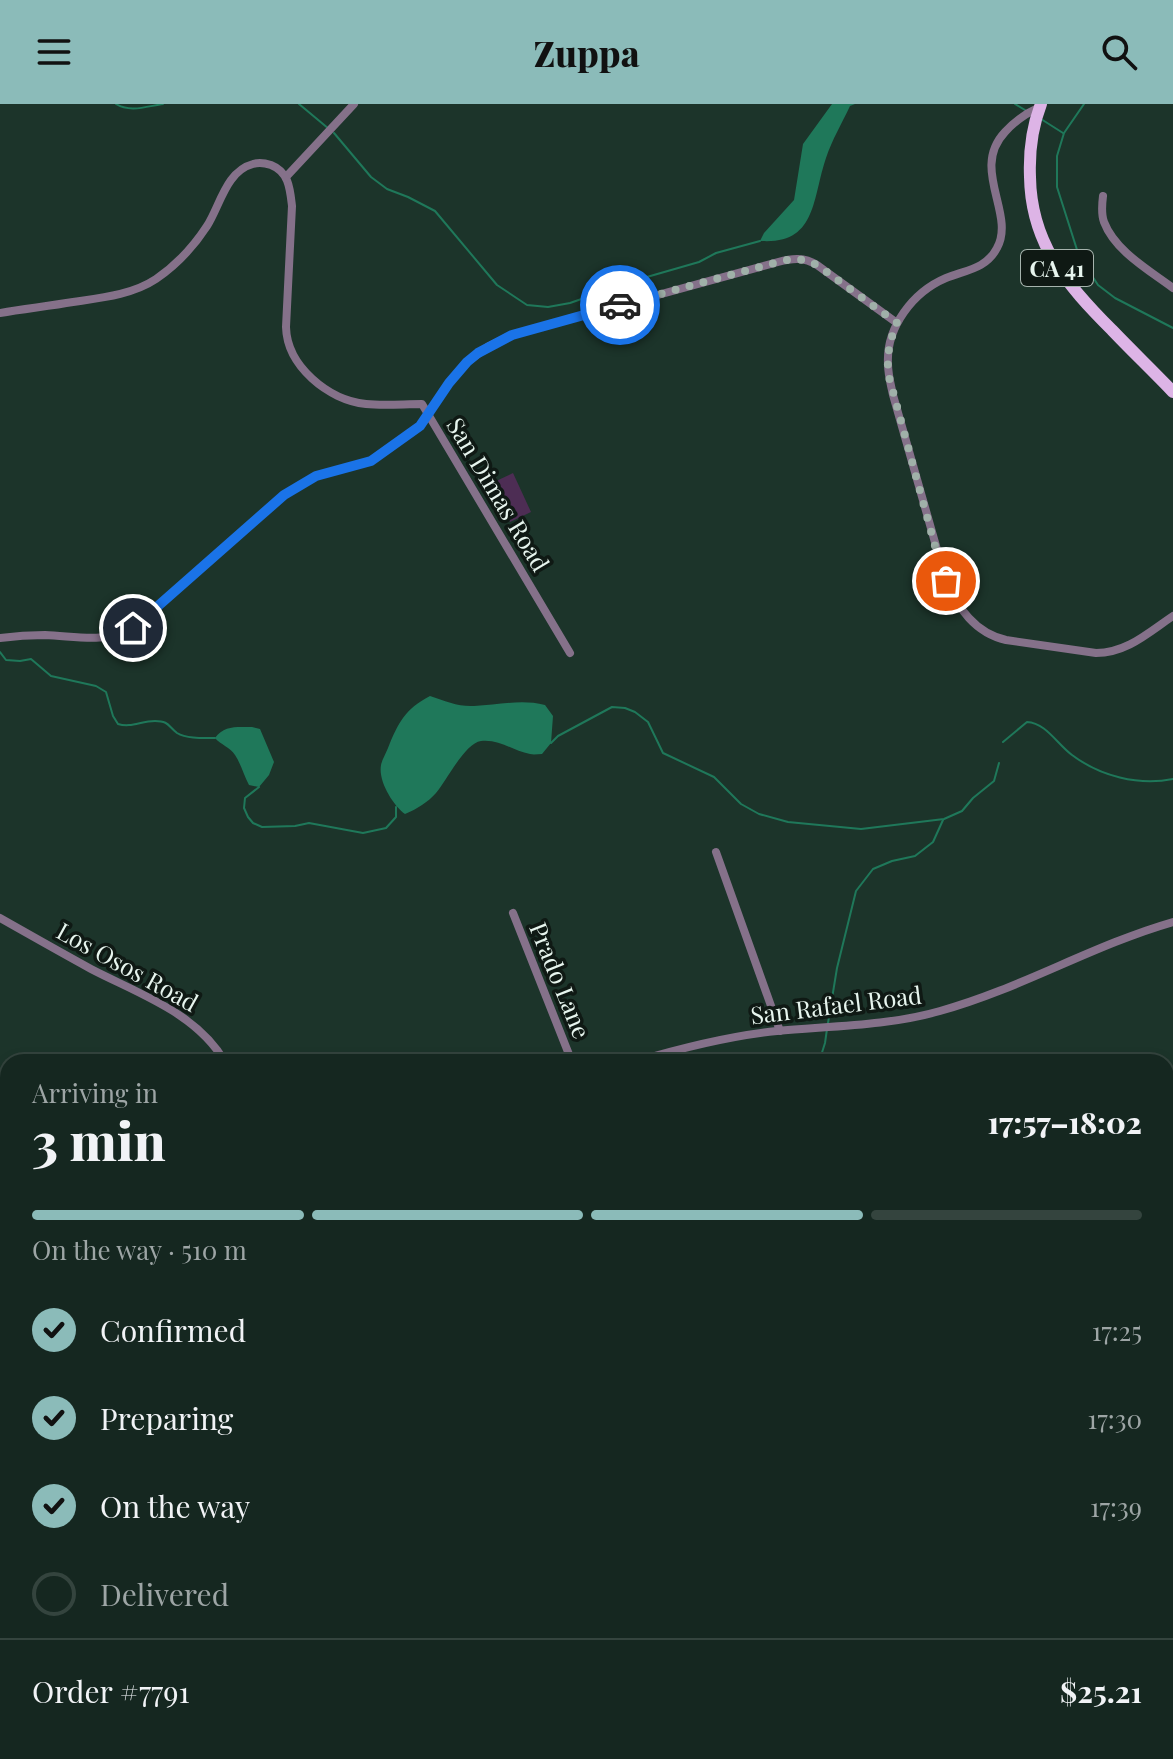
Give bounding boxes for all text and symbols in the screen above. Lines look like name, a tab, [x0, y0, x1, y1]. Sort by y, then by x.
text: Zuppa	[533, 28, 640, 76]
icon: menu	[32, 30, 76, 74]
icon: search	[1097, 30, 1141, 74]
road number: CA 41	[1021, 250, 1093, 286]
courier	[580, 265, 660, 345]
icon: car	[598, 283, 642, 327]
street label: San Dimas Road	[440, 411, 558, 577]
pin	[912, 547, 980, 615]
icon: bag	[924, 559, 968, 603]
pin	[99, 594, 167, 662]
icon: home	[111, 606, 155, 650]
street label: Los Osos Road	[52, 914, 204, 1018]
street label: Prado Lane	[523, 917, 599, 1043]
street label: San Rafael Road	[749, 978, 923, 1030]
text: Arriving in	[32, 1075, 158, 1110]
text: 17:57–18:02	[987, 1102, 1142, 1142]
text: 3 min	[32, 1105, 166, 1174]
text: On the way · 510 m	[32, 1232, 247, 1267]
icon: check	[32, 1308, 76, 1352]
text: Confirmed	[100, 1310, 246, 1350]
text: 17:25	[1092, 1313, 1142, 1348]
icon: check	[32, 1396, 76, 1440]
text: Preparing	[100, 1398, 233, 1438]
text: 17:30	[1088, 1401, 1142, 1436]
icon: check	[32, 1484, 76, 1528]
text: On the way	[100, 1486, 250, 1526]
text: 17:39	[1090, 1489, 1142, 1524]
text: Delivered	[100, 1574, 229, 1614]
text: Order #7791	[32, 1671, 190, 1711]
text: $25.21	[1060, 1671, 1142, 1711]

